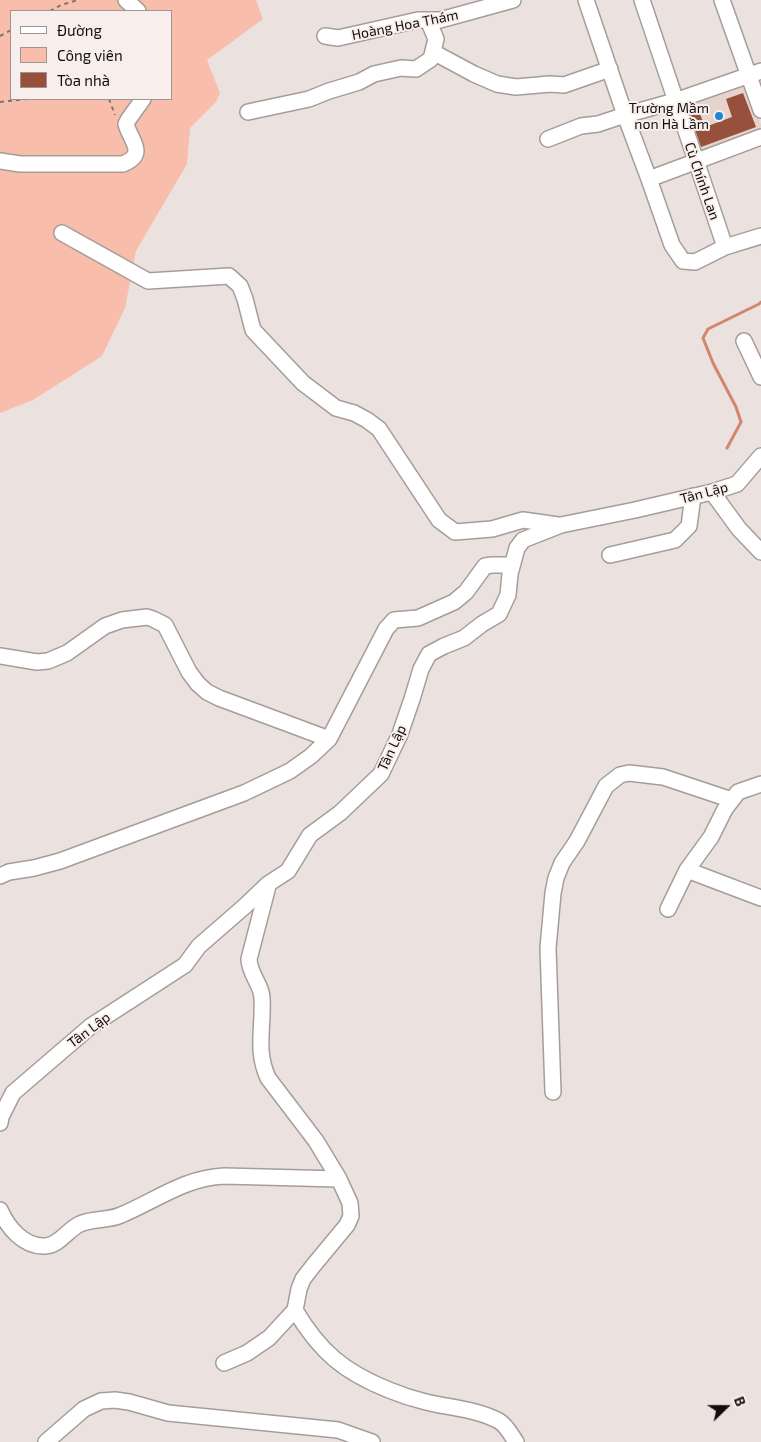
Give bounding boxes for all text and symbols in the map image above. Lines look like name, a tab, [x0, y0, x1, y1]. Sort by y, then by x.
street label: Hoàng Hoa Thám	[350, 6, 460, 44]
legend	[10, 10, 172, 100]
text: Đường	[57, 21, 102, 39]
text: Công viên	[57, 46, 123, 64]
text: Tòa nhà	[57, 71, 110, 89]
place label: Trường Mầm non Hà Lầm	[629, 100, 709, 132]
marker: Trường Mầm non Hà Lầm	[713, 110, 725, 122]
street label: Cù Chính Lan	[681, 140, 723, 222]
street label: Tân Lập	[678, 479, 730, 507]
street label: Tân Lập	[374, 722, 410, 774]
street label: Tân Lập	[64, 1009, 114, 1051]
north arrow	[701, 1382, 751, 1432]
text: B	[731, 1394, 750, 1409]

